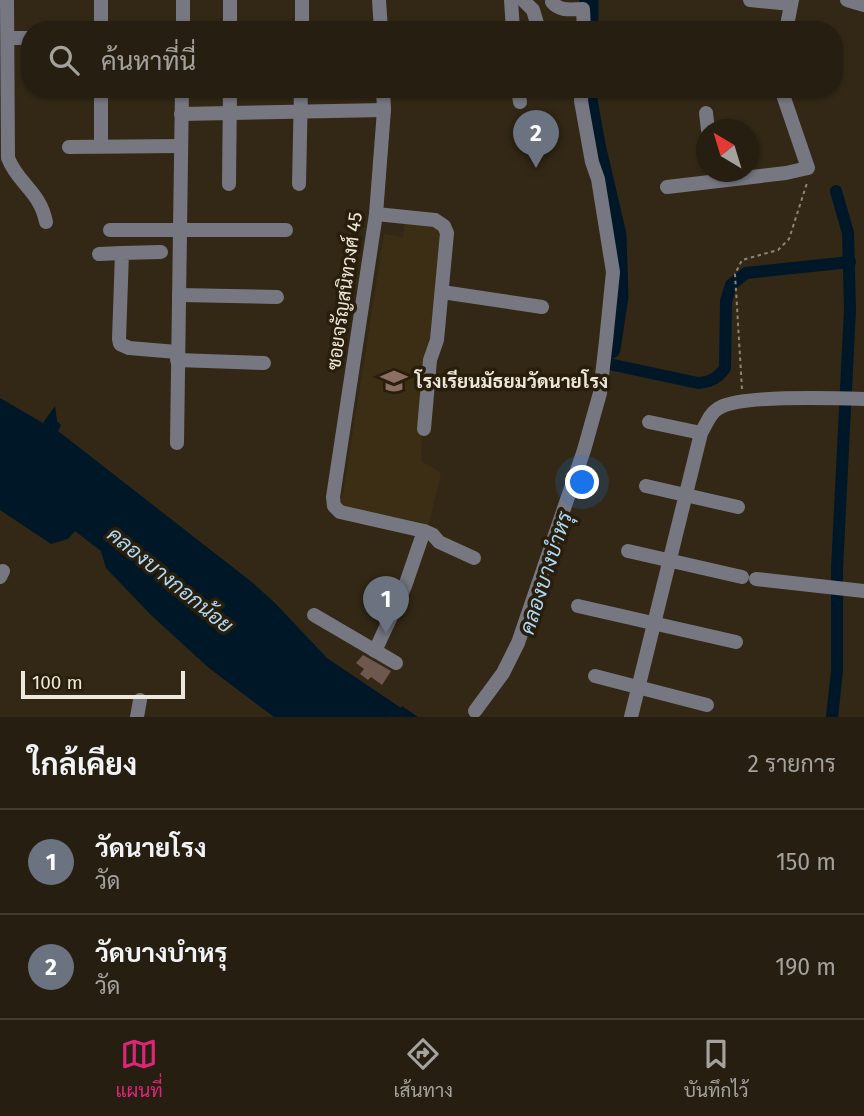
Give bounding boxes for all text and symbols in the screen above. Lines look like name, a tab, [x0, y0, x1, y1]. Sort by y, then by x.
search box	[21, 21, 843, 98]
icon: search	[45, 41, 83, 79]
text: ค้นหาที่นี่	[101, 46, 196, 77]
pin: 2	[513, 110, 559, 168]
north arrow	[696, 119, 759, 182]
street label: ซอยจรัญสนิทวงศ์ 45	[321, 211, 367, 371]
school or university icon: โรงเรียนมัธยมวัดนายโรง	[379, 366, 409, 396]
place label: โรงเรียนมัธยมวัดนายโรง	[414, 369, 608, 393]
your location	[565, 465, 599, 499]
water label: คลองบางบำหรุ	[514, 508, 579, 638]
water label: คลองบางกอกน้อย	[102, 521, 238, 639]
pin: 1	[363, 576, 409, 634]
scale bar	[21, 668, 186, 700]
text: 100 m	[32, 671, 83, 694]
text: ใกล้เคียง	[28, 747, 137, 783]
text: 2 รายการ	[748, 750, 836, 778]
text: วัดนายโรง	[95, 833, 206, 864]
text: 1	[46, 848, 56, 876]
text: 150 m	[776, 848, 836, 876]
text: วัด	[95, 867, 120, 895]
text: วัดบางบำหรุ	[95, 938, 228, 969]
text: 2	[45, 953, 57, 981]
text: 190 m	[775, 953, 836, 981]
text: วัด	[95, 972, 120, 1000]
tab: แผนที่	[115, 1035, 163, 1102]
tab: เส้นทาง	[394, 1035, 453, 1102]
tab: บันทึกไว้	[684, 1035, 749, 1102]

